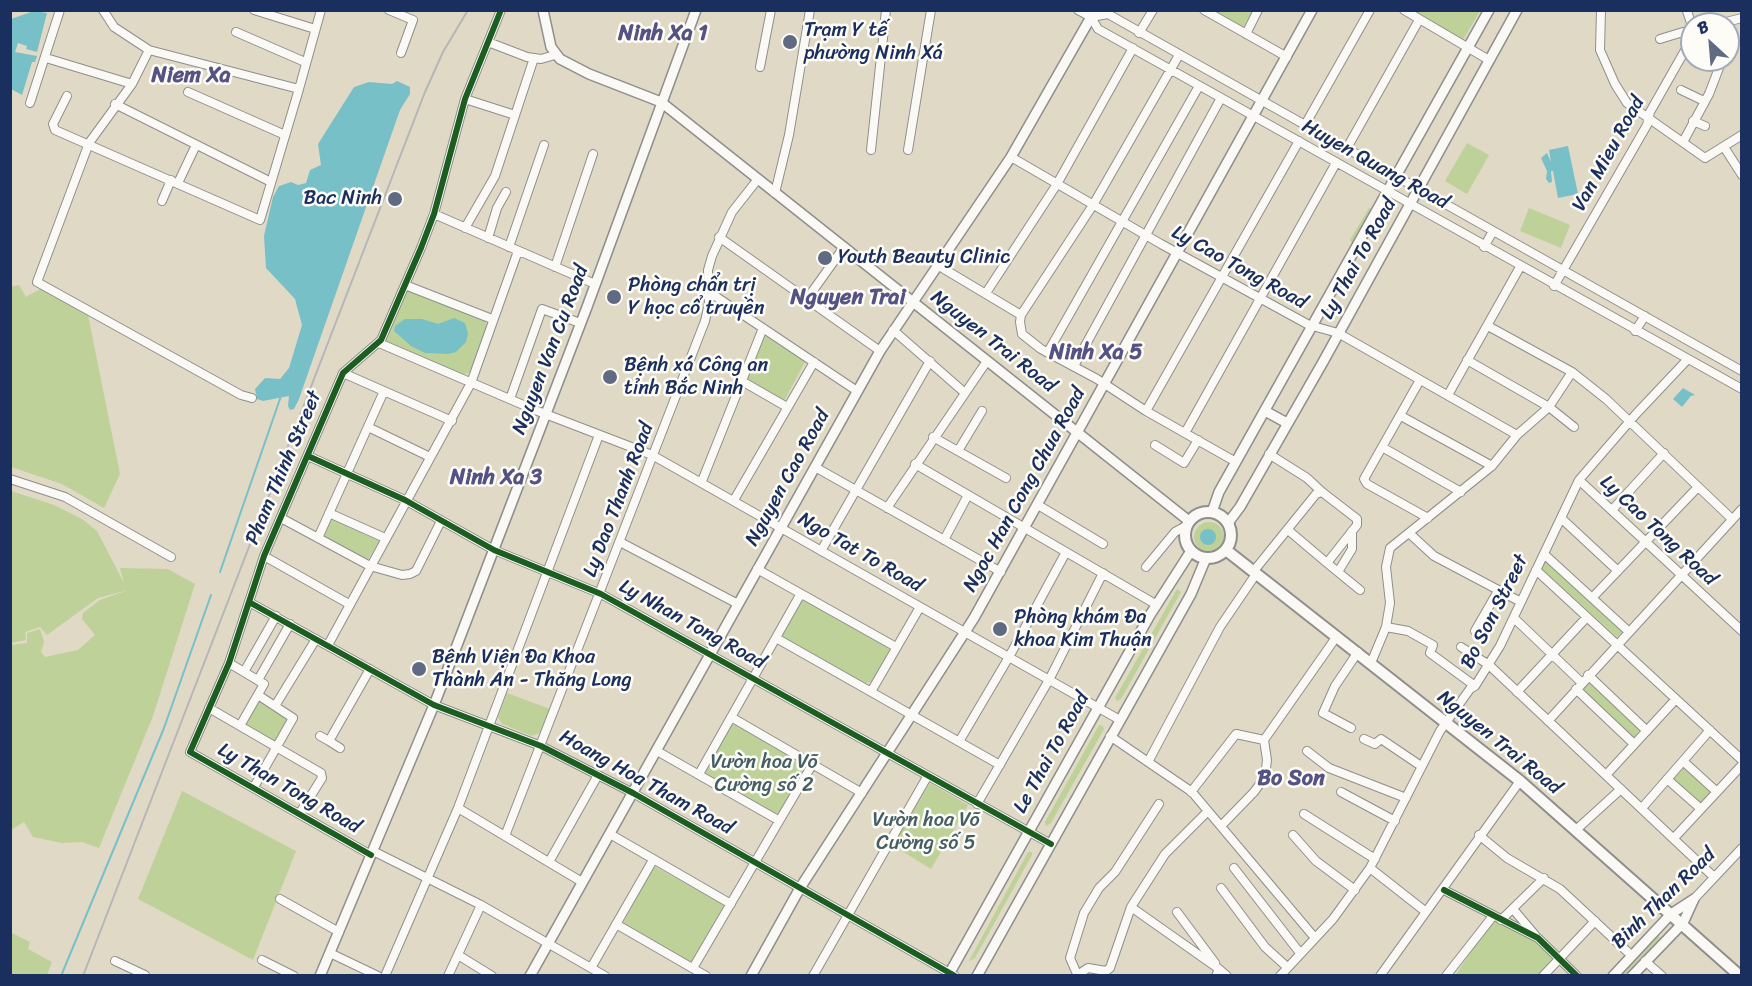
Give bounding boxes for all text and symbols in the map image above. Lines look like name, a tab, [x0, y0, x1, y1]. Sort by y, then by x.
north arrow	[1680, 12, 1740, 72]
text: B	[1692, 12, 1714, 42]
place label: Trạm Y tế phường Ninh Xá	[804, 19, 943, 66]
district label: Ninh Xa 1	[618, 21, 708, 47]
marker: Trạm Y tế phường Ninh Xá	[781, 33, 799, 51]
district label: Niem Xa	[151, 63, 231, 89]
street label: Van Mieu Road	[1568, 92, 1650, 216]
street label: Huyen Quang Road	[1297, 115, 1453, 215]
place label: Bac Ninh	[304, 187, 382, 211]
marker: Bac Ninh	[386, 190, 404, 208]
street label: Ly Thai To Road	[1316, 194, 1402, 324]
street label: Ly Cao Tong Road	[1167, 221, 1311, 315]
place label: Youth Beauty Clinic	[838, 246, 1010, 270]
marker: Youth Beauty Clinic	[816, 249, 834, 267]
street label: Nguyen Van Cu Road	[508, 262, 594, 438]
place label: Phòng chẩn trị Y học cổ truyền	[628, 274, 764, 321]
district label: Nguyen Trai	[791, 285, 905, 311]
street label: Nguyen Trai Road	[926, 286, 1060, 398]
marker: Phòng chẩn trị Y học cổ truyền	[605, 288, 623, 306]
district label: Ninh Xa 5	[1049, 340, 1143, 366]
place label: Bệnh xá Công an tỉnh Bắc Ninh	[624, 354, 768, 401]
marker: Bệnh xá Công an tỉnh Bắc Ninh	[601, 368, 619, 386]
street label: Ngoc Han Cong Chua Road	[959, 384, 1091, 596]
street label: Pham Thinh Street	[241, 387, 327, 549]
street label: Nguyen Cao Road	[741, 406, 835, 550]
street label: Ly Dao Thanh Road	[579, 420, 659, 580]
district label: Ninh Xa 3	[450, 465, 542, 491]
street label: Ly Cao Tong Road	[1595, 471, 1721, 591]
street label: Ngo Tat To Road	[793, 508, 927, 598]
street label: Bo Son Street	[1456, 551, 1534, 673]
street label: Ly Nhan Tong Road	[615, 575, 769, 675]
place label: Phòng khám Đa khoa Kim Thuận	[1014, 606, 1152, 653]
marker: Phòng khám Đa khoa Kim Thuận	[991, 620, 1009, 638]
place label: Bệnh Viện Đa Khoa Thành An - Thăng Long	[432, 646, 632, 693]
marker: Bệnh Viện Đa Khoa Thành An - Thăng Long	[410, 660, 428, 678]
street label: Nguyen Trai Road	[1432, 686, 1566, 800]
street label: Le Thai To Road	[1009, 688, 1095, 818]
street label: Hoang Hoa Tham Road	[555, 725, 737, 841]
street label: Ly Than Tong Road	[213, 738, 365, 840]
park label: Vườn hoa Võ Cường số 2	[710, 751, 818, 798]
district label: Bo Son	[1257, 766, 1325, 792]
park label: Vườn hoa Võ Cường số 5	[872, 809, 980, 856]
street label: Binh Than Road	[1607, 843, 1721, 955]

